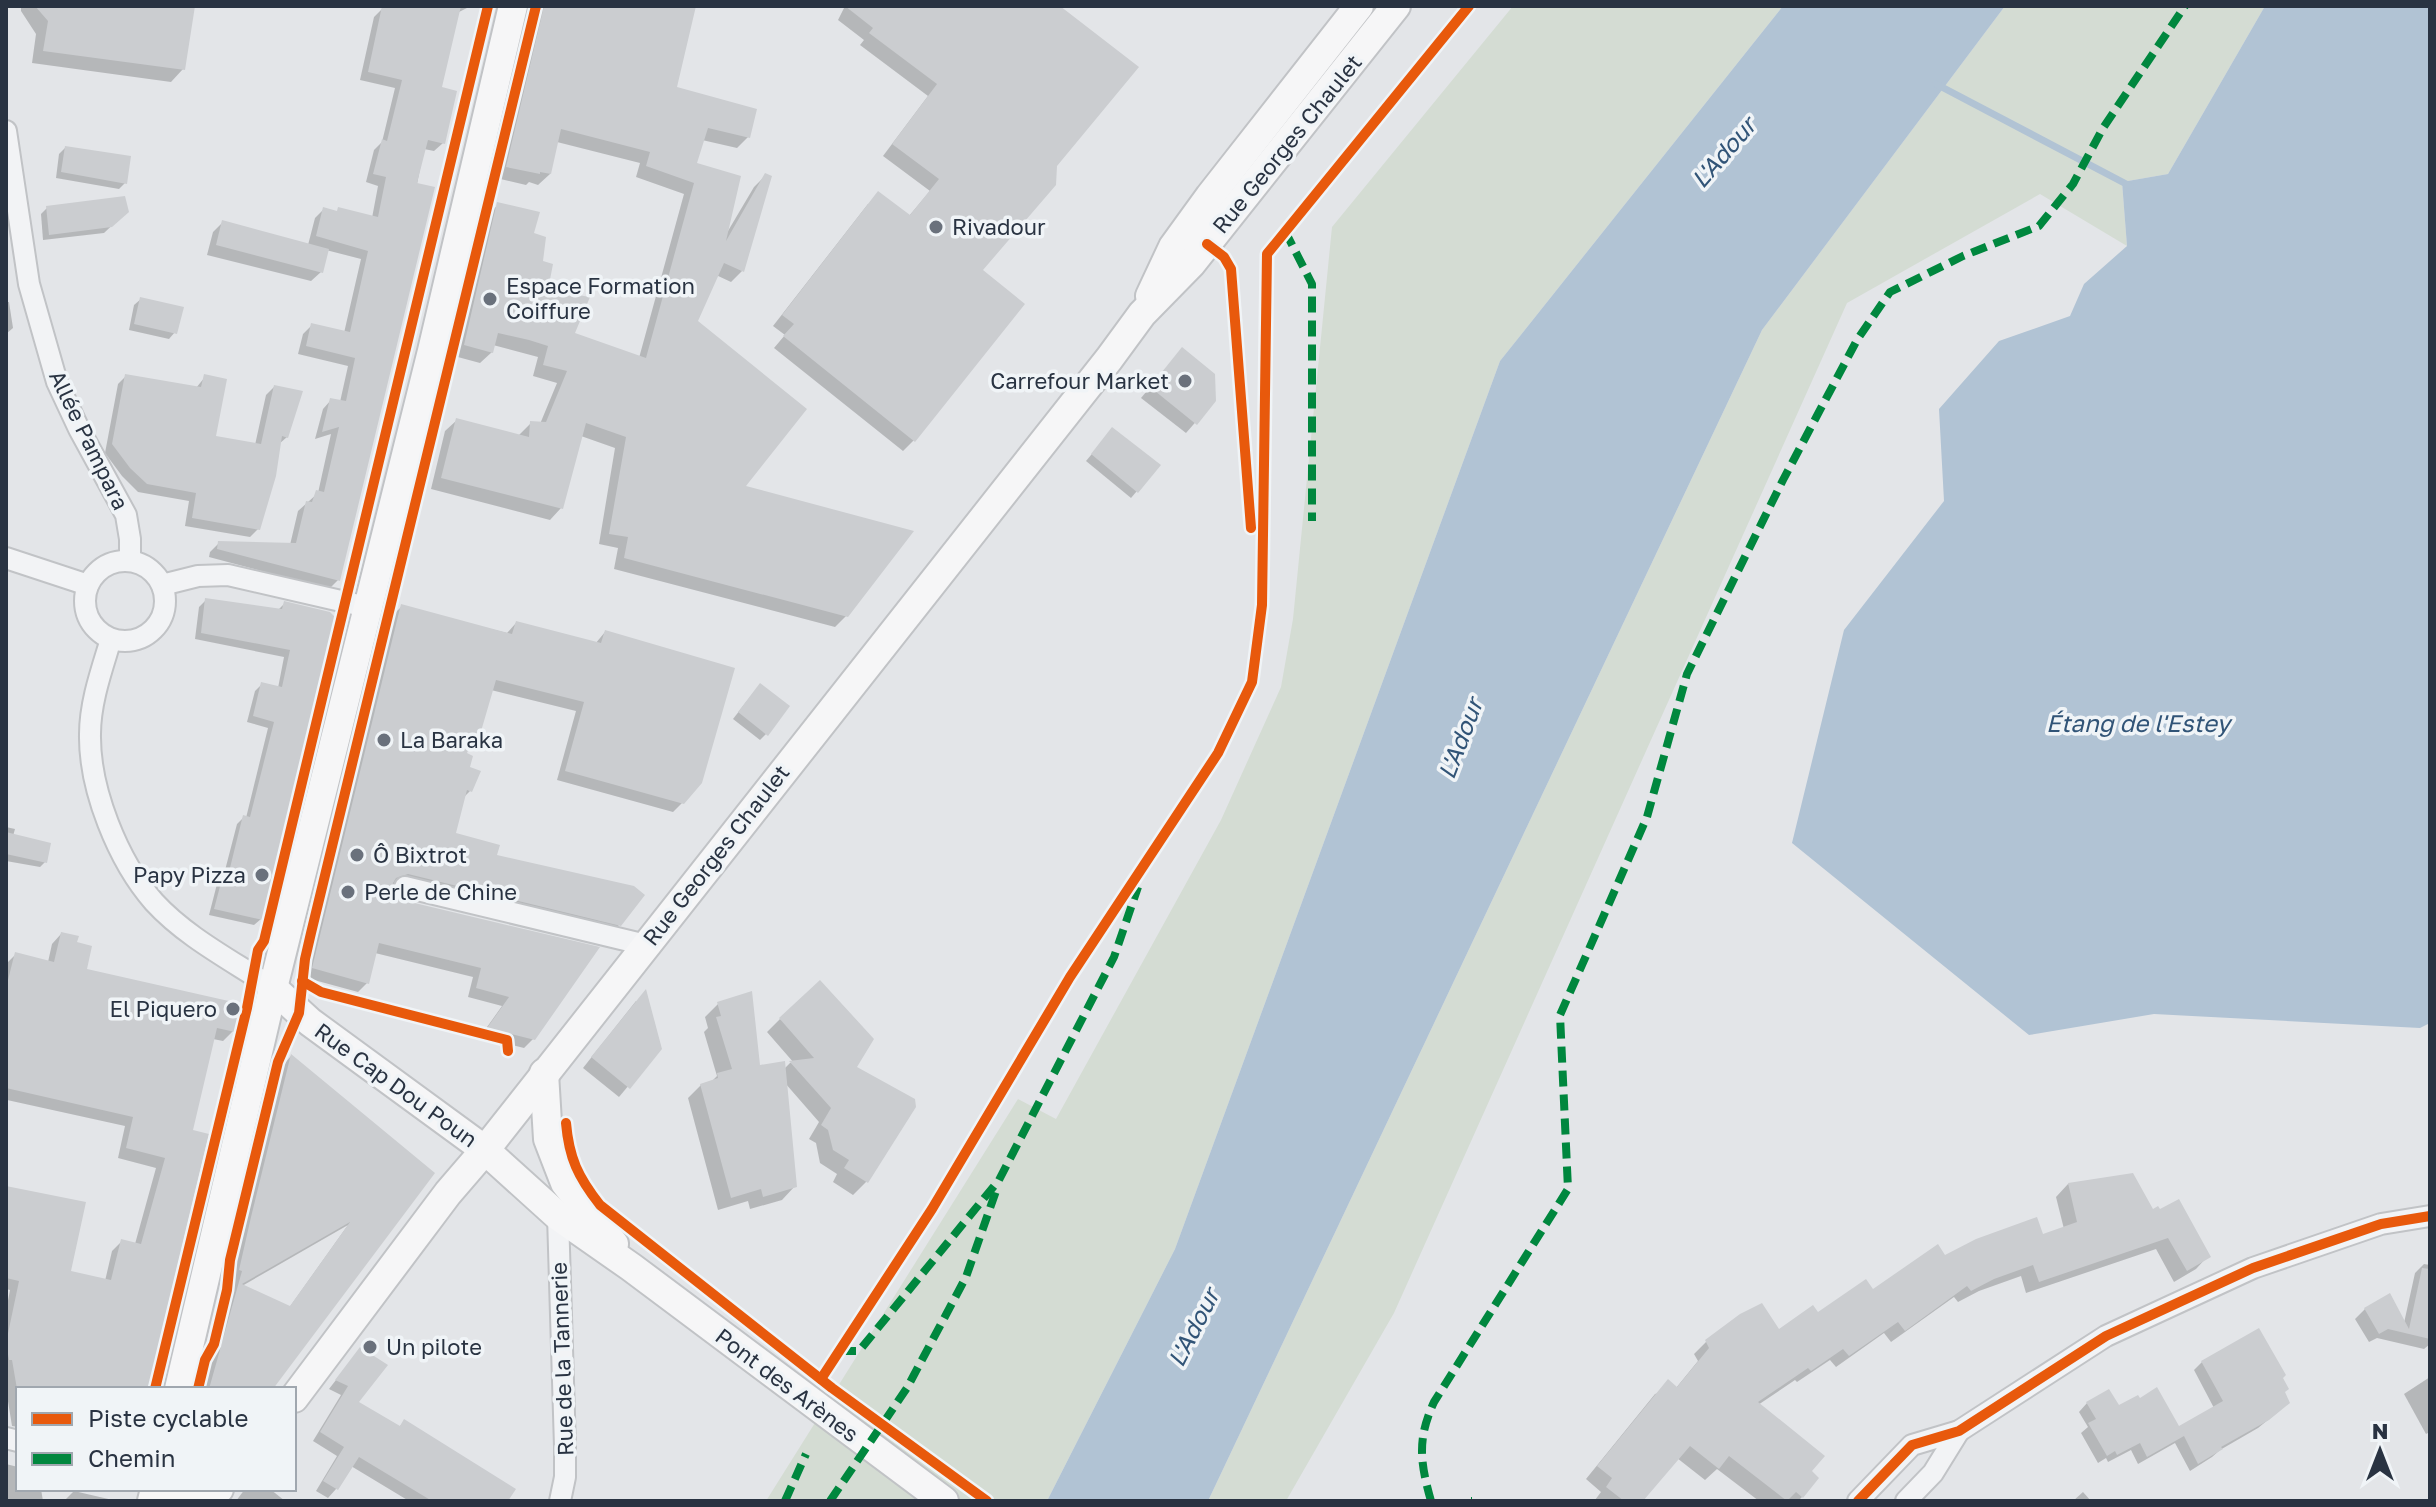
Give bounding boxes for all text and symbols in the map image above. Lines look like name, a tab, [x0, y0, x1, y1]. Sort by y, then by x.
street label: Rue Georges Chaulet	[1206, 49, 1367, 238]
water label: L'Adour	[1685, 108, 1764, 193]
place label: Rivadour	[952, 213, 1046, 240]
marker: Rivadour	[927, 218, 945, 236]
place label: Espace Formation Coiffure	[506, 272, 695, 324]
marker: Espace Formation Coiffure	[481, 290, 499, 308]
street label: Allée Pampara	[44, 366, 135, 514]
place label: Carrefour Market	[990, 367, 1169, 394]
marker: Carrefour Market	[1176, 372, 1194, 390]
water label: L'Adour	[1431, 691, 1489, 783]
water label: Étang de l'Estey	[2046, 708, 2233, 738]
place label: La Baraka	[400, 726, 503, 753]
marker: La Baraka	[375, 731, 393, 749]
street label: Rue Georges Chaulet	[637, 759, 795, 950]
place label: Ô Bixtrot	[373, 841, 467, 868]
marker: Ô Bixtrot	[348, 846, 366, 864]
place label: Papy Pizza	[133, 861, 246, 888]
marker: Papy Pizza	[253, 866, 271, 884]
place label: Perle de Chine	[364, 878, 517, 905]
marker: Perle de Chine	[339, 883, 357, 901]
place label: El Piquero	[110, 995, 217, 1022]
marker: El Piquero	[224, 1000, 242, 1018]
street label: Rue Cap Dou Poun	[310, 1017, 483, 1153]
street label: Rue de la Tannerie	[545, 1262, 578, 1456]
water label: L'Adour	[1161, 1280, 1226, 1371]
street label: Pont des Arènes	[710, 1322, 864, 1447]
place label: Un pilote	[386, 1333, 482, 1360]
marker: Un pilote	[361, 1338, 379, 1356]
legend	[16, 1387, 296, 1491]
text: Piste cyclable	[88, 1403, 248, 1432]
north arrow	[2340, 1411, 2420, 1491]
text: N	[2372, 1417, 2388, 1444]
text: Chemin	[88, 1443, 175, 1472]

